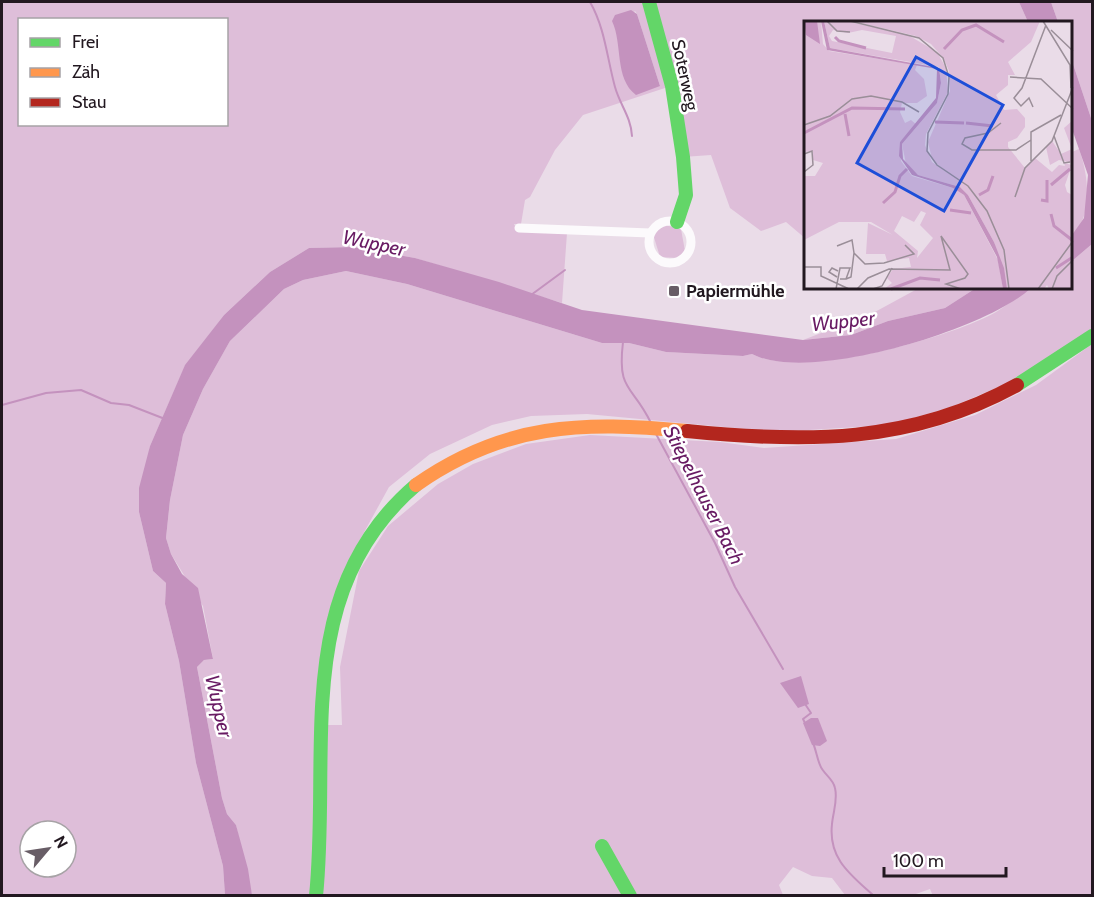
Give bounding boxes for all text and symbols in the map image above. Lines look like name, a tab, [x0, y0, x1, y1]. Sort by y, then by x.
legend	[18, 18, 228, 126]
inset map	[804, 21, 1073, 290]
text: Frei	[72, 31, 99, 53]
street label: Soterweg	[667, 37, 703, 114]
text: Zäh	[72, 61, 100, 83]
text: Stau	[72, 91, 106, 113]
water label: Wupper	[340, 225, 408, 262]
place label: Papiermühle	[686, 280, 785, 302]
marker: Papiermühle	[667, 284, 681, 298]
water label: Wupper	[810, 306, 877, 336]
water label: Stiepelhauser Bach	[659, 422, 749, 568]
water label: Wupper	[200, 672, 238, 740]
north arrow	[18, 819, 78, 879]
text: N	[50, 832, 72, 852]
scale bar	[884, 840, 1006, 878]
text: 100 m	[893, 850, 944, 872]

